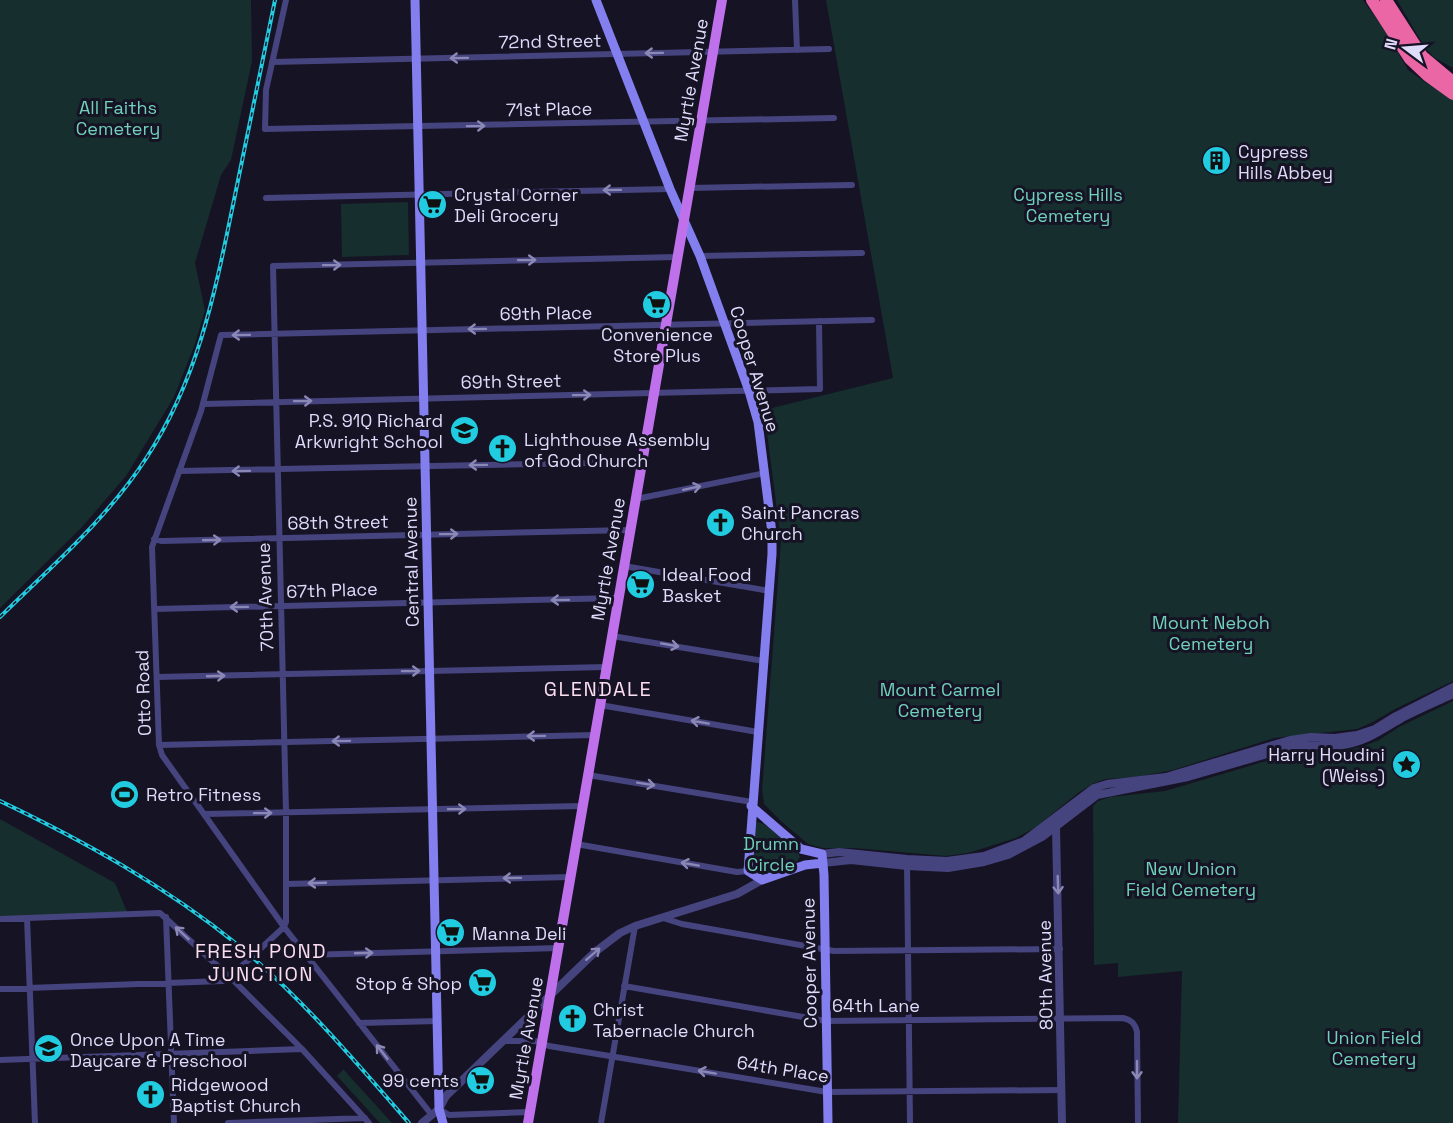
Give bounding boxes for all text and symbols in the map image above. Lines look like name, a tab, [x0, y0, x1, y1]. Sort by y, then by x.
street label: Myrtle Avenue	[669, 17, 713, 143]
north arrow	[1375, 18, 1435, 78]
street label: 72nd Street	[498, 29, 602, 53]
text: N	[1379, 36, 1403, 52]
one-way arrow	[645, 48, 665, 59]
one-way arrow	[450, 52, 470, 64]
park label: All Faiths Cemetery	[76, 96, 160, 140]
street label: 71st Place	[506, 97, 592, 121]
one-way arrow	[465, 120, 485, 131]
place label: Cypress Hills Abbey	[1238, 140, 1333, 184]
building icon: Cypress Hills Abbey	[1201, 145, 1233, 177]
place label: Crystal Corner Deli Grocery	[454, 183, 578, 227]
park label: Cypress Hills Cemetery	[1013, 183, 1123, 227]
one-way arrow	[602, 184, 622, 196]
supermarket icon: Crystal Corner Deli Grocery	[417, 188, 449, 220]
one-way arrow	[516, 255, 536, 266]
one-way arrow	[321, 259, 341, 271]
supermarket icon: Convenience Store Plus	[641, 289, 673, 321]
street label: 69th Place	[499, 301, 593, 325]
street label: Cooper Avenue	[725, 303, 785, 435]
place label: Convenience Store Plus	[601, 323, 713, 367]
one-way arrow	[468, 324, 488, 335]
one-way arrow	[231, 329, 251, 341]
street label: 69th Street	[460, 369, 562, 393]
one-way arrow	[571, 389, 591, 401]
one-way arrow	[293, 395, 313, 407]
place label: P.S. 91Q Richard Arkwright School	[295, 409, 443, 453]
school or university icon: P.S. 91Q Richard Arkwright School	[448, 414, 480, 446]
place label: Lighthouse Assembly of God Church	[524, 428, 710, 472]
church icon: Lighthouse Assembly of God Church	[487, 433, 519, 465]
one-way arrow	[469, 460, 489, 471]
one-way arrow	[232, 465, 252, 477]
one-way arrow	[683, 481, 702, 493]
street label: Myrtle Avenue	[586, 496, 630, 622]
street label: Central Avenue	[398, 497, 424, 627]
place label: Saint Pancras Church	[741, 501, 860, 545]
church icon: Saint Pancras Church	[704, 506, 736, 538]
street label: 68th Street	[287, 510, 389, 534]
one-way arrow	[439, 528, 459, 540]
one-way arrow	[202, 534, 222, 545]
street label: 70th Avenue	[252, 542, 278, 652]
place label: Ideal Food Basket	[662, 563, 751, 607]
supermarket icon: Ideal Food Basket	[625, 568, 657, 600]
street label: 67th Place	[286, 577, 378, 603]
one-way arrow	[550, 594, 570, 606]
one-way arrow	[229, 601, 249, 613]
park label: Mount Neboh Cemetery	[1152, 611, 1270, 655]
one-way arrow	[659, 640, 679, 651]
street label: Otto Road	[130, 650, 156, 736]
one-way arrow	[400, 665, 420, 677]
one-way arrow	[205, 670, 225, 681]
district label: GLENDALE	[544, 676, 652, 702]
park label: Mount Carmel Cemetery	[880, 678, 1000, 722]
one-way arrow	[691, 716, 710, 727]
one-way arrow	[527, 730, 547, 742]
one-way arrow	[332, 735, 352, 746]
place label: Harry Houdini (Weiss)	[1268, 743, 1385, 787]
place icon: Harry Houdini (Weiss)	[1390, 748, 1422, 780]
sports icon: Retro Fitness	[109, 778, 141, 810]
one-way arrow	[635, 779, 655, 790]
place label: Retro Fitness	[146, 783, 261, 806]
one-way arrow	[447, 803, 467, 814]
one-way arrow	[252, 807, 272, 819]
park label: Drumn Circle	[743, 832, 799, 876]
park label: New Union Field Cemetery	[1126, 857, 1256, 901]
one-way arrow	[681, 858, 700, 869]
one-way arrow	[503, 872, 523, 884]
one-way arrow	[1052, 875, 1063, 895]
one-way arrow	[308, 877, 328, 888]
street label: Cooper Avenue	[796, 897, 822, 1029]
supermarket icon: Manna Deli	[435, 917, 467, 949]
street label: 80th Avenue	[1033, 920, 1057, 1030]
place label: Manna Deli	[472, 922, 566, 945]
one-way arrow	[175, 926, 190, 940]
district label: FRESH POND JUNCTION	[195, 938, 327, 987]
one-way arrow	[353, 947, 373, 959]
one-way arrow	[585, 947, 601, 960]
supermarket icon: Stop & Shop	[467, 967, 499, 999]
place label: Stop & Shop	[355, 972, 462, 995]
street label: Myrtle Avenue	[504, 975, 548, 1101]
street label: 64th Lane	[832, 994, 920, 1017]
place label: Christ Tabernacle Church	[593, 998, 755, 1042]
church icon: Christ Tabernacle Church	[556, 1003, 588, 1035]
park label: Union Field Cemetery	[1326, 1026, 1422, 1070]
place label: Once Upon A Time Daycare & Preschool	[70, 1028, 247, 1072]
school or university icon: Once Upon A Time Daycare & Preschool	[33, 1033, 65, 1065]
one-way arrow	[376, 1045, 389, 1061]
street label: 64th Place	[735, 1050, 831, 1088]
one-way arrow	[1131, 1059, 1143, 1079]
supermarket icon: 99 cents	[464, 1064, 496, 1096]
one-way arrow	[698, 1067, 718, 1078]
place label: 99 cents	[382, 1069, 459, 1092]
place label: Ridgewood Baptist Church	[171, 1073, 301, 1117]
church icon: Ridgewood Baptist Church	[134, 1078, 166, 1110]

